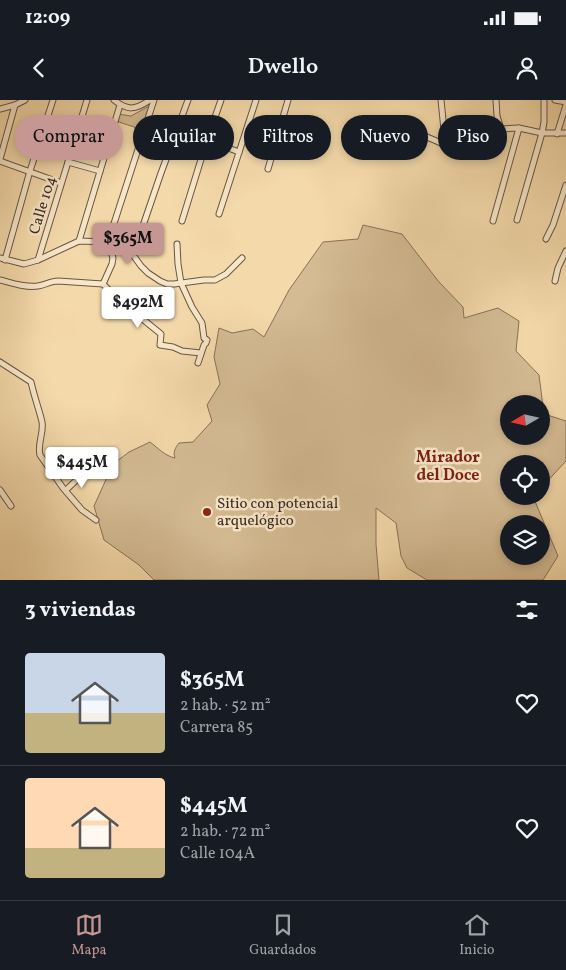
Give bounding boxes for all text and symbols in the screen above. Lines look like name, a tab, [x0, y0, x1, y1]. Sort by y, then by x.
text: 12:09	[25, 5, 70, 31]
text: Dwello	[248, 52, 318, 83]
icon: back	[25, 54, 53, 82]
icon: person	[513, 54, 541, 82]
chip: Comprar	[15, 115, 123, 160]
chip: Alquilar	[133, 115, 234, 160]
chip: Filtros	[244, 115, 331, 160]
chip: Nuevo	[341, 115, 428, 160]
chip: Piso	[438, 115, 507, 160]
street label: Calle 104	[25, 174, 62, 237]
pin: $365M	[93, 222, 163, 265]
text: $365M	[103, 228, 153, 250]
pin: $492M	[103, 286, 173, 329]
text: $492M	[113, 292, 163, 314]
north arrow	[500, 395, 550, 445]
map controls	[500, 395, 550, 565]
pin: $445M	[47, 446, 117, 489]
district label: Mirador del Doce	[416, 447, 480, 487]
text: $445M	[56, 452, 108, 474]
button: locate	[500, 455, 550, 505]
place label: Sitio con potencial arquelógico	[217, 494, 338, 532]
marker: Sitio con potencial arquelógico	[201, 506, 213, 518]
button: layers	[500, 515, 550, 565]
text: 3 viviendas	[25, 596, 136, 625]
icon: filters	[513, 596, 541, 624]
text: $365M	[180, 666, 244, 695]
icon: home	[65, 673, 125, 733]
icon: heart	[513, 689, 541, 717]
text: 2 hab. · 52 m²	[180, 695, 271, 717]
text: Carrera 85	[180, 717, 253, 739]
text: $445M	[180, 792, 247, 821]
icon: home	[65, 798, 125, 858]
icon: heart	[513, 814, 541, 842]
text: 2 hab. · 72 m²	[180, 821, 271, 843]
text: Calle 104A	[180, 843, 255, 865]
tab: Mapa	[71, 911, 106, 960]
tab: Guardados	[249, 911, 316, 960]
tab: Inicio	[459, 911, 495, 960]

